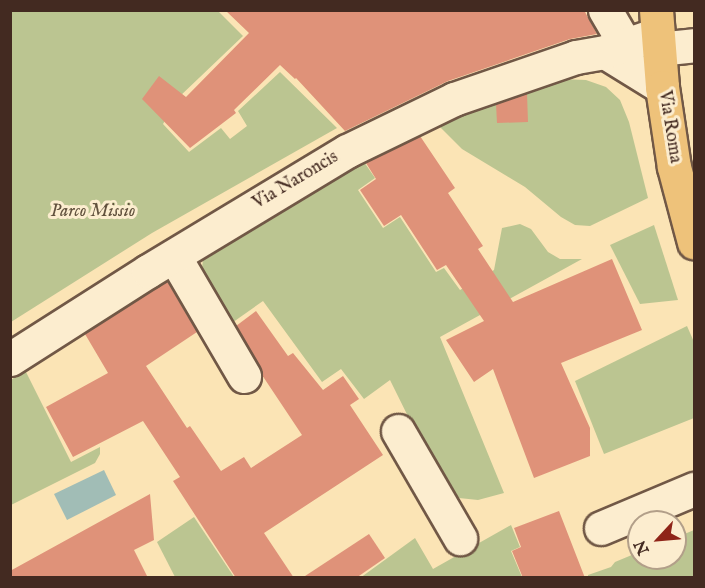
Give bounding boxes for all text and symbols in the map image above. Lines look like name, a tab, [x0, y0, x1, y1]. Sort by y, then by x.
street label: Via Roma	[653, 89, 685, 165]
street label: Via Naroncis	[249, 147, 343, 215]
park label: Parco Missio	[51, 201, 135, 223]
north arrow	[627, 510, 687, 570]
text: N	[631, 536, 655, 558]

